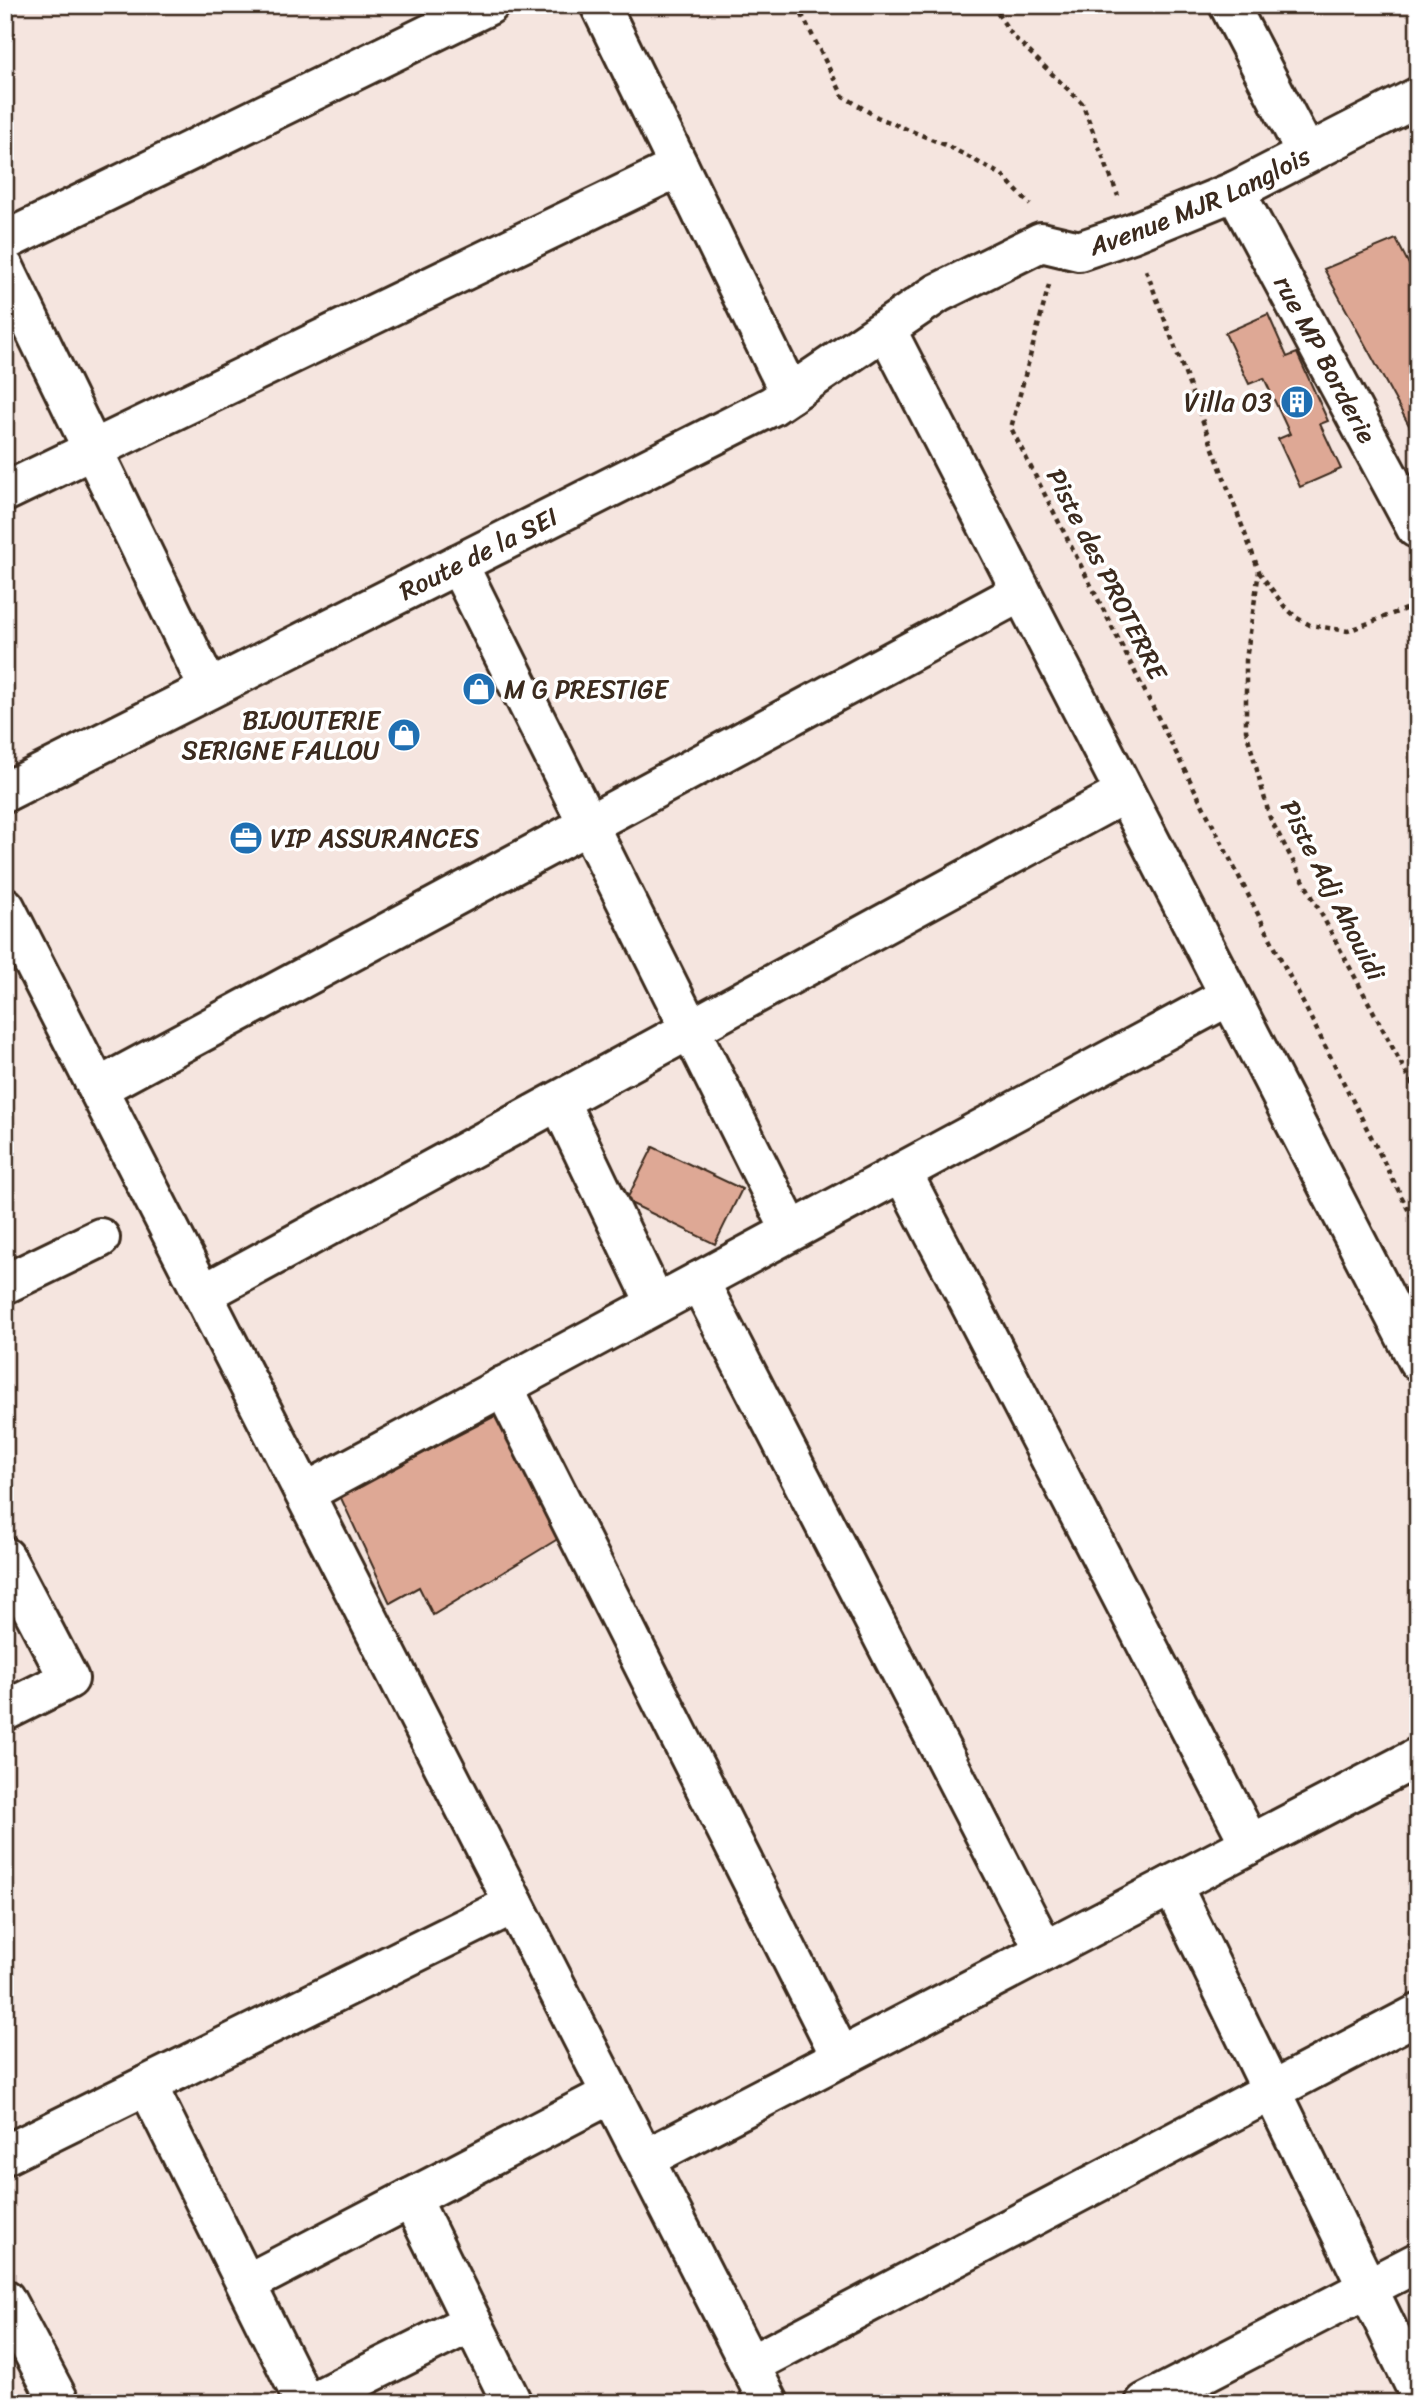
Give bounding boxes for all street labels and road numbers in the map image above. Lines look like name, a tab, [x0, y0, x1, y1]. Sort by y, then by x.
street label: Avenue MJR Langlois	[1082, 133, 1319, 269]
street label: rue MP Borderie	[1261, 267, 1390, 452]
street label: Piste des PROTERRE	[1034, 460, 1181, 690]
street label: Route de la SEI	[391, 494, 566, 613]
street label: Piste Adj Ahouidi	[1268, 791, 1399, 989]

